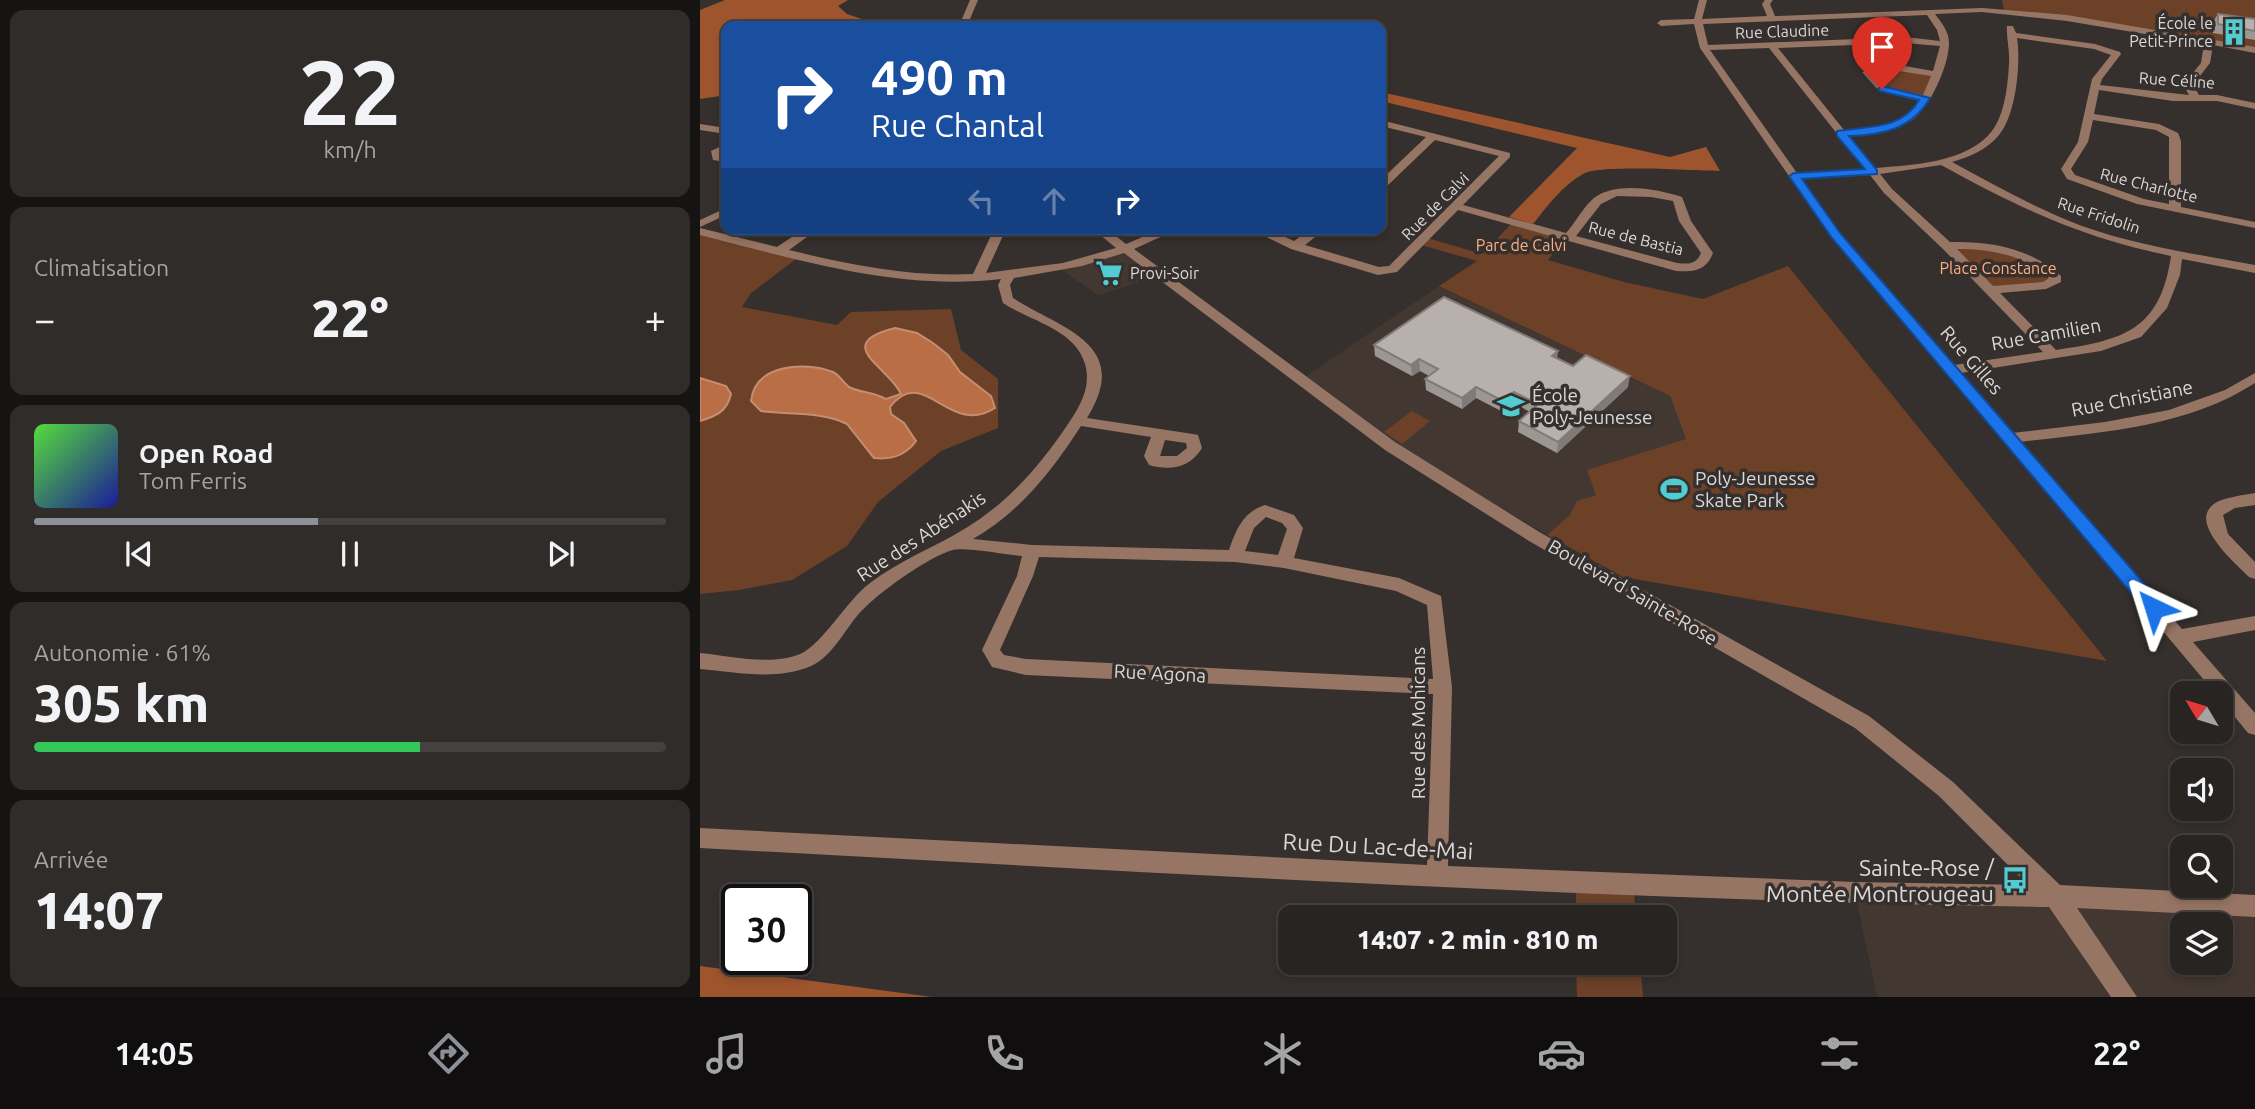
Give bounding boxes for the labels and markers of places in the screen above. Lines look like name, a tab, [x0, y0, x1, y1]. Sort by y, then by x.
place label: École le Petit-Prince	[2129, 12, 2213, 50]
pin	[1852, 17, 1912, 89]
building icon: École le Petit-Prince	[2219, 17, 2249, 47]
supermarket icon: Provi-Soir	[1094, 258, 1124, 288]
place label: Provi-Soir	[1130, 264, 1199, 282]
place label: École Poly-Jeunesse	[1532, 384, 1653, 428]
school or university icon: École Poly-Jeunesse	[1496, 391, 1526, 421]
place label: Poly-Jeunesse Skate Park	[1695, 467, 1816, 511]
sports icon: Poly-Jeunesse Skate Park	[1659, 474, 1689, 504]
place label: Sainte-Rose / Montée Montrougeau	[1766, 855, 1995, 906]
bus stop icon: Sainte-Rose / Montée Montrougeau	[2000, 865, 2030, 895]

